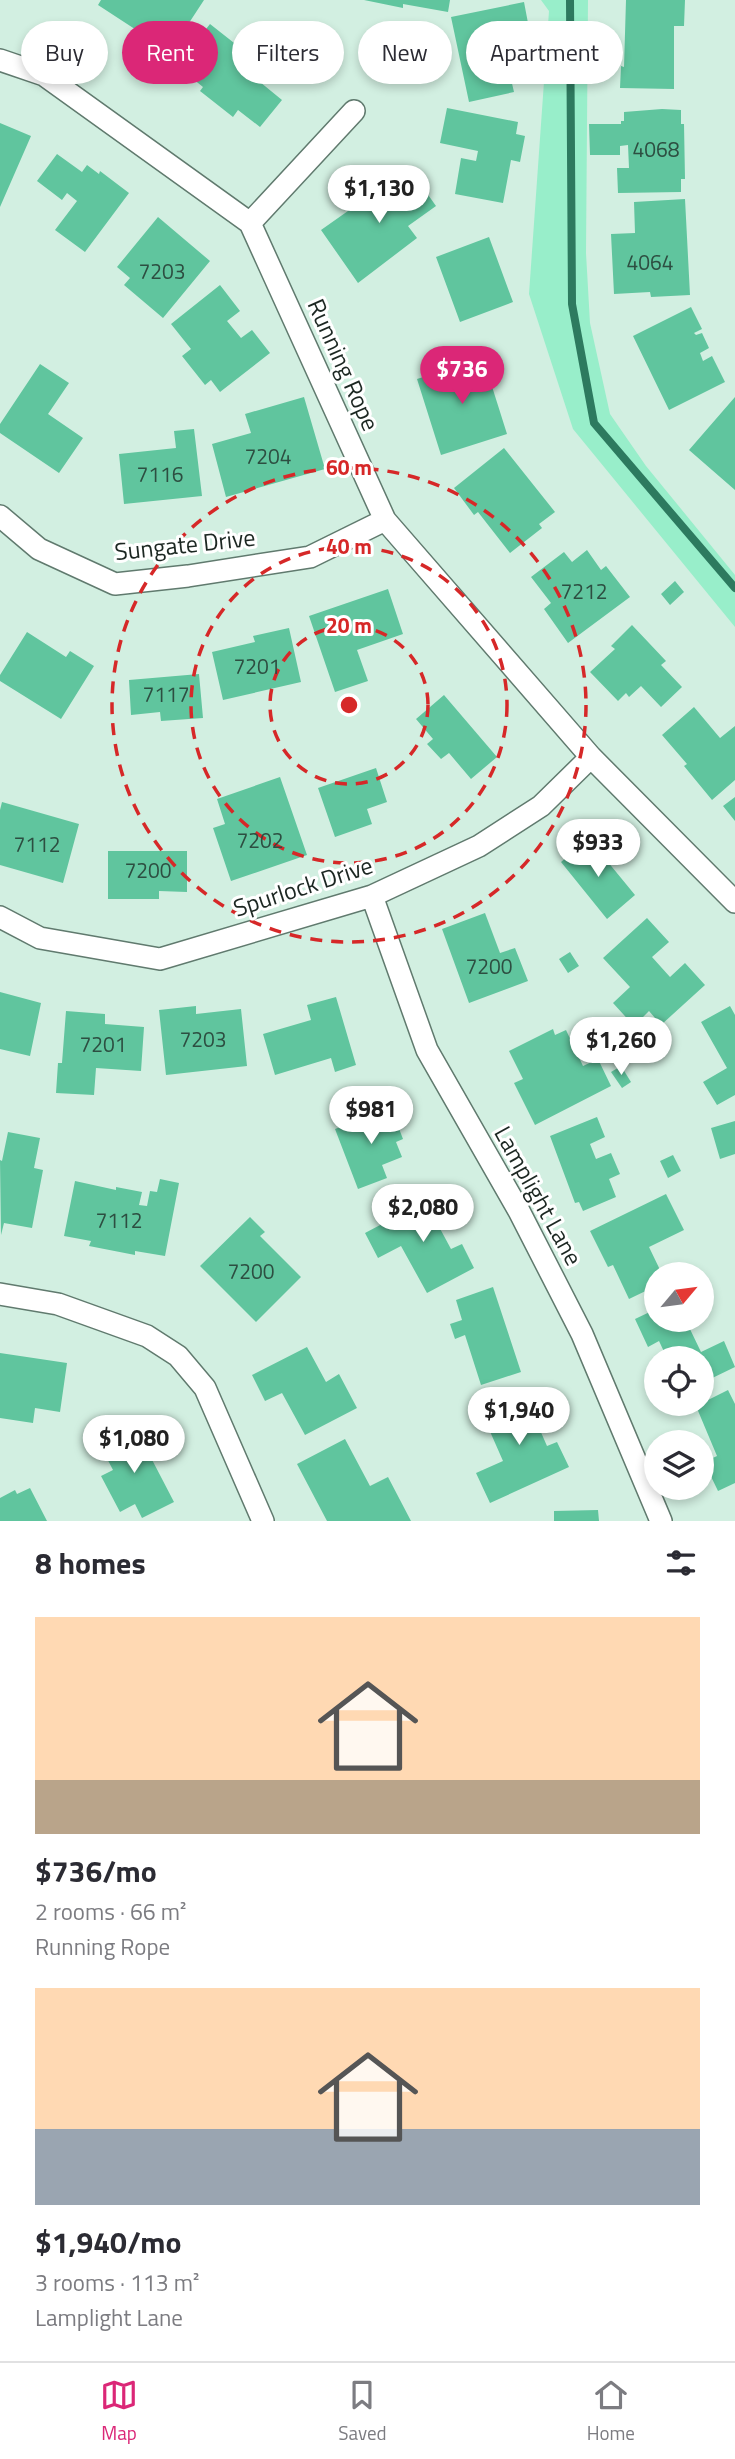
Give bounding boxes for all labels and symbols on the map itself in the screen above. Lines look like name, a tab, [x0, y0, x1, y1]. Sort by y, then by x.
house number: 4068	[632, 133, 680, 165]
pin: $1,130	[322, 166, 436, 225]
house number: 4064	[626, 246, 674, 278]
house number: 7203	[138, 255, 186, 287]
street label: Running Rope	[299, 293, 389, 436]
pin: $736	[421, 346, 503, 406]
house number: 7204	[244, 440, 292, 472]
text: 60 m	[326, 451, 372, 483]
house number: 7116	[136, 458, 184, 490]
street label: Sungate Drive	[113, 519, 257, 569]
text: 40 m	[326, 530, 372, 562]
house number: 7212	[560, 575, 608, 607]
text: 20 m	[326, 609, 372, 641]
house number: 7201	[233, 650, 281, 682]
house number: 7117	[142, 678, 190, 710]
centre of rings	[337, 693, 361, 717]
pin: $933	[557, 820, 639, 879]
house number: 7202	[236, 824, 284, 856]
house number: 7112	[13, 828, 61, 860]
street label: Spurlock Drive	[228, 847, 377, 926]
house number: 7200	[124, 854, 172, 886]
house number: 7200	[465, 950, 513, 982]
pin: $1,260	[564, 1018, 678, 1077]
house number: 7203	[179, 1023, 227, 1055]
house number: 7201	[79, 1028, 127, 1060]
pin: $981	[330, 1086, 412, 1146]
street label: Lamplight Lane	[486, 1119, 592, 1272]
pin: $2,080	[366, 1184, 480, 1244]
house number: 7112	[95, 1204, 143, 1236]
house number: 7200	[227, 1255, 275, 1287]
north arrow	[644, 1262, 714, 1332]
pin: $1,940	[462, 1388, 576, 1447]
pin: $1,080	[77, 1416, 191, 1475]

